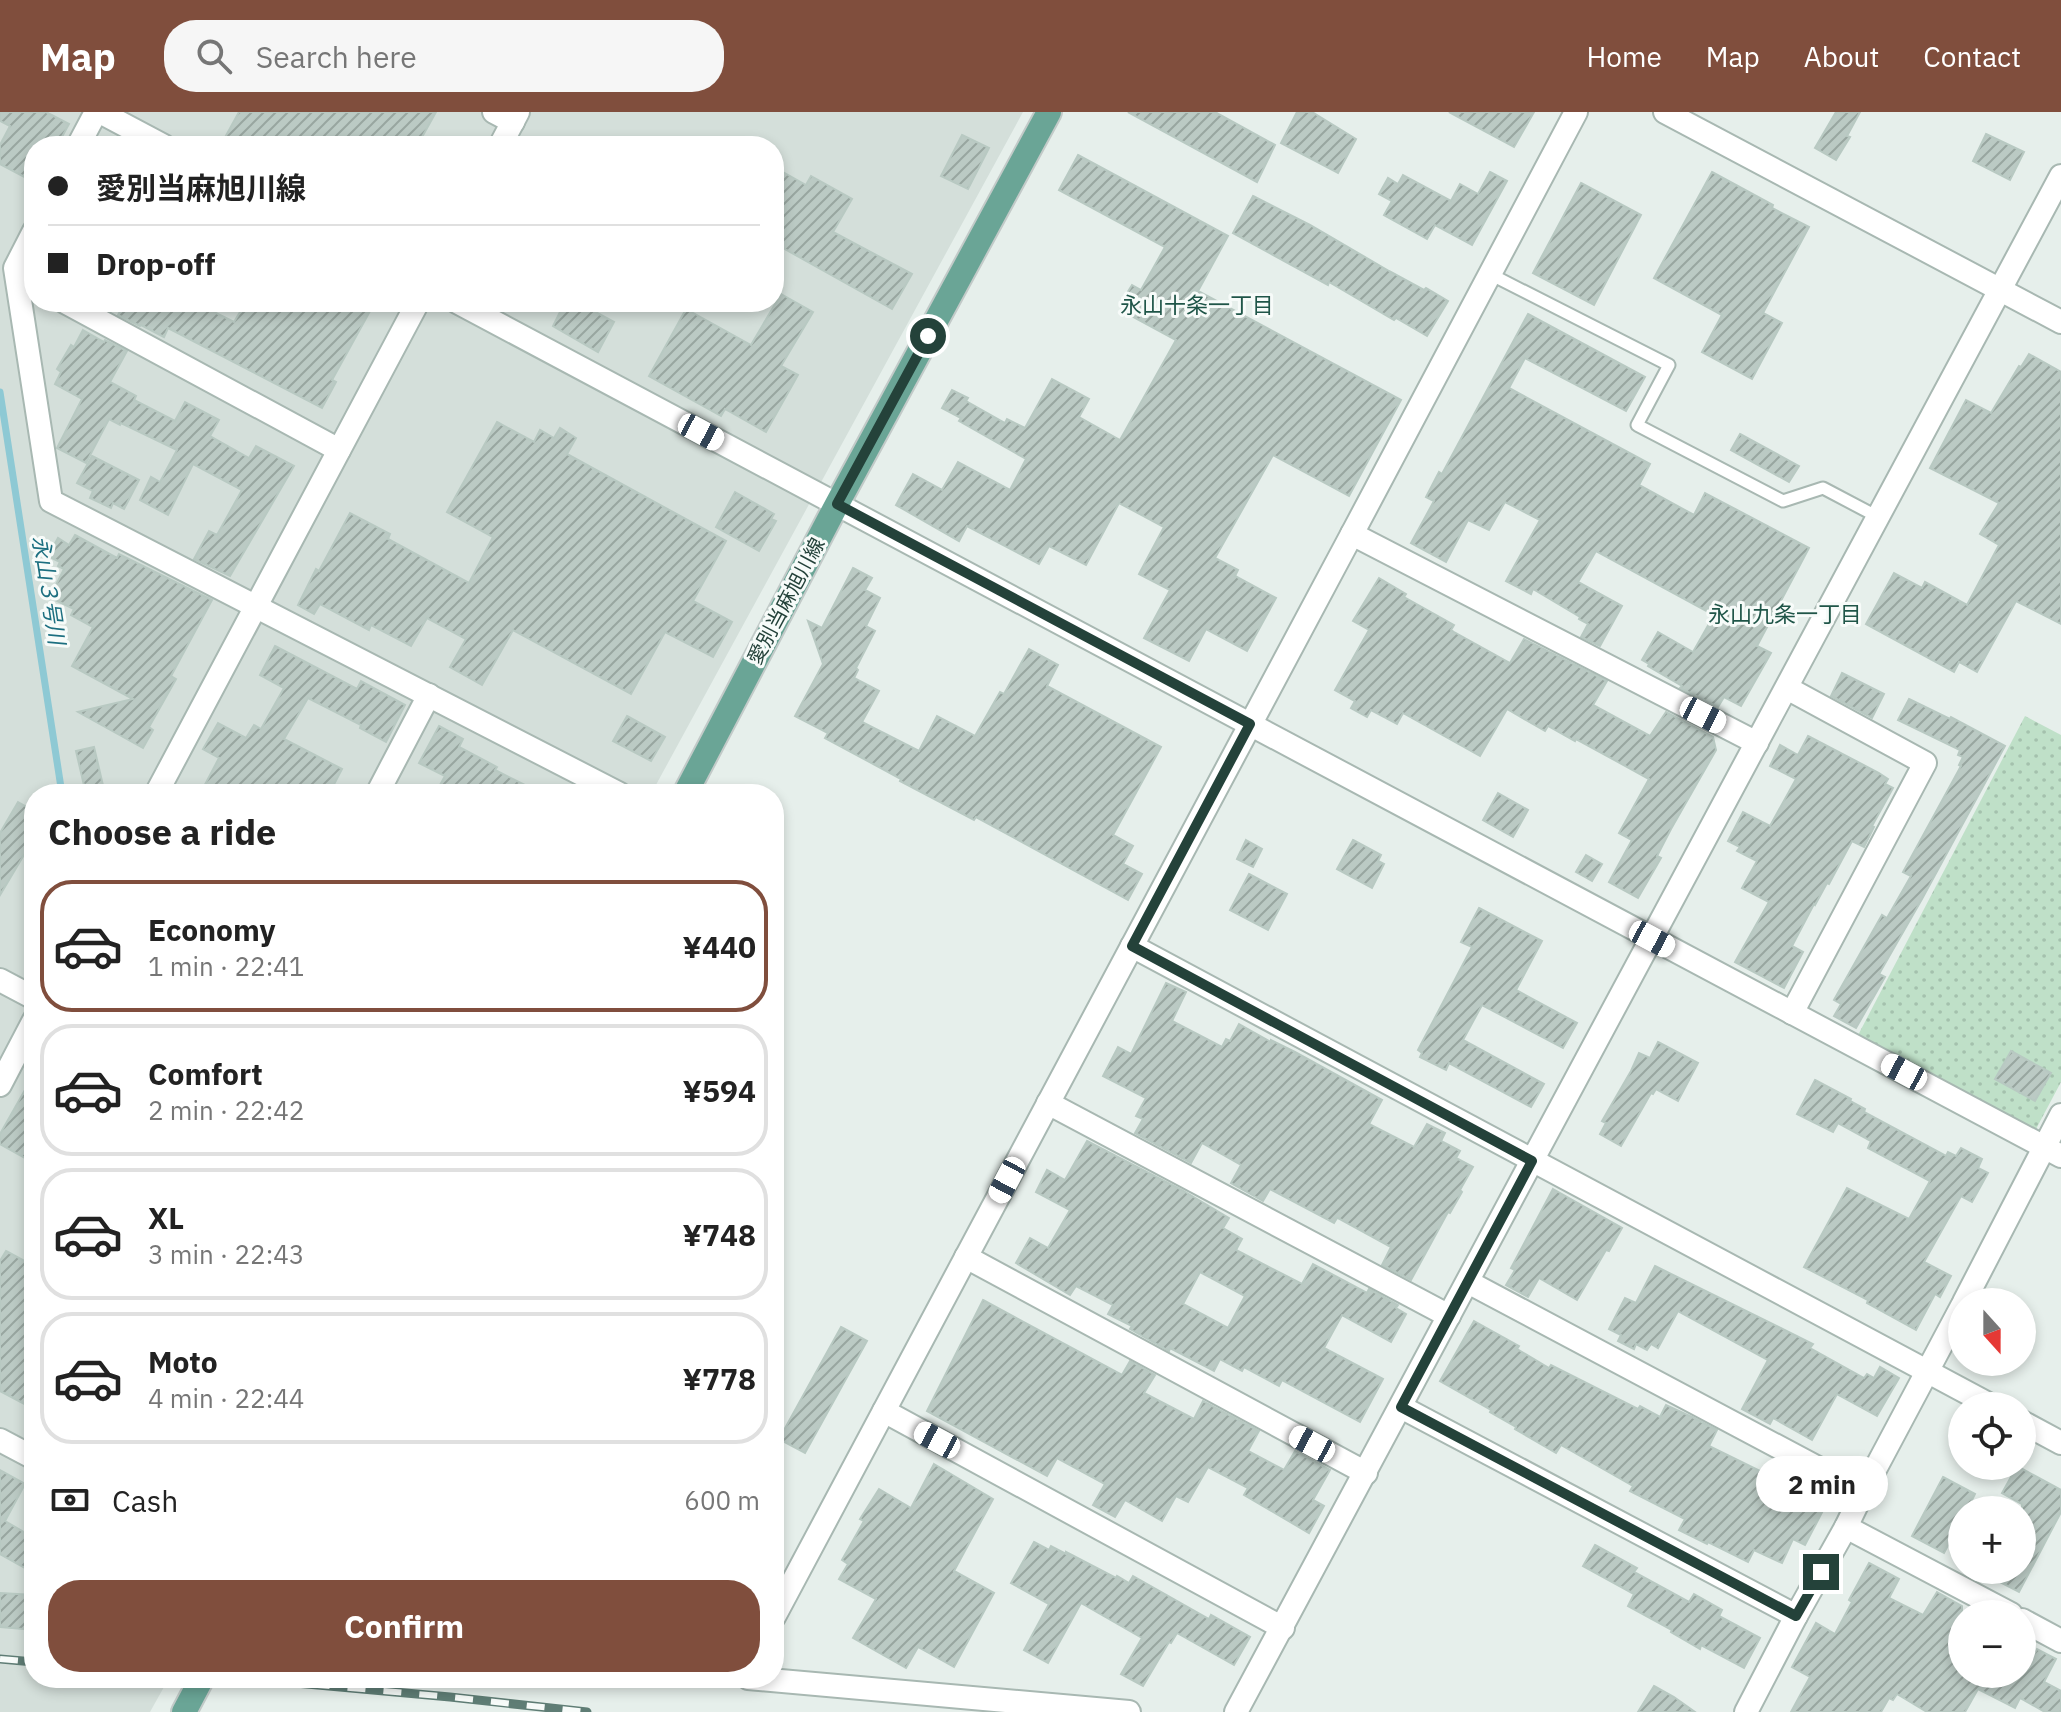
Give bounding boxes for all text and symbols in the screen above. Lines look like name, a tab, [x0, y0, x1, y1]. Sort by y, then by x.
search box	[164, 20, 724, 92]
text: Map	[40, 32, 116, 81]
icon: search	[192, 34, 236, 78]
text: Search here	[256, 37, 417, 76]
text: Home	[1586, 38, 1662, 75]
text: Map	[1706, 38, 1760, 75]
text: About	[1804, 38, 1879, 75]
text: Contact	[1923, 38, 2021, 75]
text: 愛別当麻旭川線	[96, 168, 306, 207]
text: Drop-off	[96, 244, 215, 283]
district label: 永山十条一丁目	[1120, 290, 1274, 319]
route start	[910, 318, 946, 354]
car	[674, 410, 728, 454]
water label: 永山３号川	[27, 533, 73, 648]
street label: 愛別当麻旭川線	[741, 533, 830, 669]
district label: 永山九条一丁目	[1708, 599, 1862, 628]
car	[1676, 693, 1730, 737]
text: Choose a ride	[48, 808, 276, 855]
icon: car	[52, 910, 124, 982]
text: Economy	[148, 910, 276, 949]
car	[1625, 917, 1679, 961]
text: ¥440	[683, 927, 756, 966]
text: 1 min · 22:41	[148, 949, 304, 983]
car	[1877, 1050, 1931, 1094]
icon: car	[52, 1054, 124, 1126]
text: Comfort	[148, 1054, 263, 1093]
text: ¥594	[683, 1071, 756, 1110]
text: 2 min · 22:42	[148, 1093, 304, 1127]
car	[985, 1153, 1029, 1207]
icon: car	[52, 1198, 124, 1270]
text: XL	[148, 1198, 184, 1237]
text: ¥748	[683, 1215, 756, 1254]
text: 3 min · 22:43	[148, 1237, 304, 1271]
north arrow	[1948, 1288, 2036, 1376]
map controls	[1948, 1288, 2036, 1688]
icon: car	[52, 1342, 124, 1414]
text: Moto	[148, 1342, 218, 1381]
text: ¥778	[683, 1359, 756, 1398]
text: 4 min · 22:44	[148, 1381, 304, 1415]
button: locate	[1948, 1392, 2036, 1480]
car	[910, 1418, 964, 1462]
car	[1285, 1422, 1339, 1466]
callout: 2 min	[1755, 1456, 1887, 1512]
text: 2 min	[1788, 1467, 1856, 1501]
icon: cash	[48, 1478, 92, 1522]
text: Cash	[112, 1481, 178, 1520]
text: 600 m	[684, 1483, 760, 1517]
button: +	[1948, 1496, 2036, 1584]
route end	[1803, 1554, 1839, 1590]
button: Confirm	[48, 1580, 760, 1672]
button: −	[1948, 1600, 2036, 1688]

